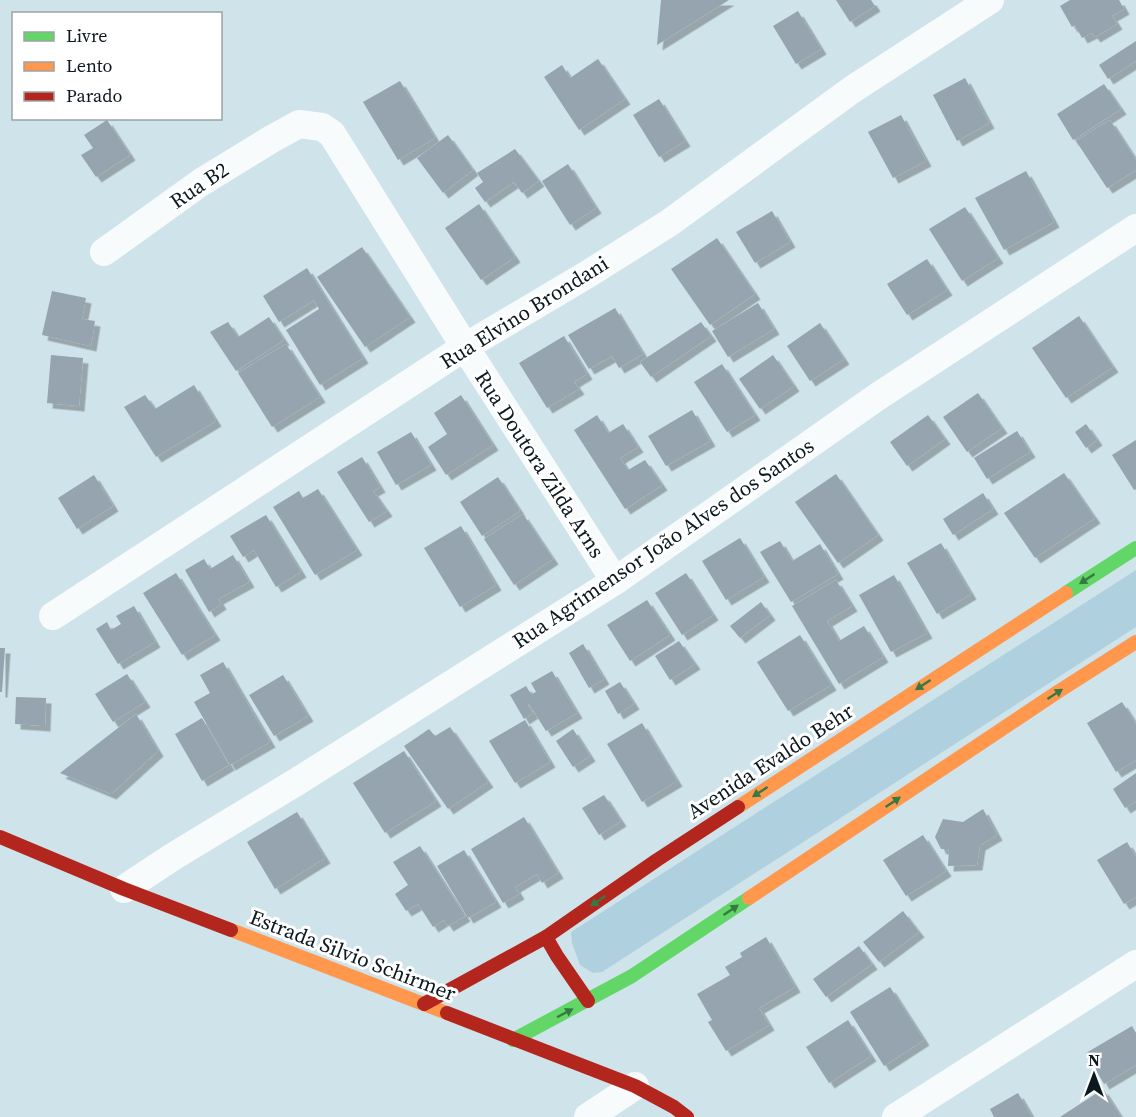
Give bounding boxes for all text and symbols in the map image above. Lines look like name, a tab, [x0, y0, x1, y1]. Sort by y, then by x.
legend	[12, 12, 222, 120]
text: Livre	[66, 23, 108, 48]
text: Lento	[66, 53, 113, 78]
text: Parado	[66, 83, 122, 108]
street label: Rua B2	[164, 155, 234, 215]
street label: Rua Elvino Brondani	[434, 248, 614, 376]
street label: Rua Doutora Zilda Arns	[468, 365, 612, 563]
street label: Rua Agrimensor João Alves dos Santos	[507, 431, 819, 655]
one-way arrow	[1079, 574, 1095, 585]
one-way arrow	[915, 679, 931, 690]
one-way arrow	[1047, 689, 1063, 700]
street label: Avenida Evaldo Behr	[681, 696, 859, 826]
one-way arrow	[752, 787, 768, 798]
one-way arrow	[885, 797, 901, 808]
one-way arrow	[590, 895, 606, 906]
street label: Estrada Silvio Schirmer	[246, 902, 460, 1008]
one-way arrow	[722, 905, 739, 916]
one-way arrow	[556, 1008, 574, 1018]
north arrow	[1064, 1045, 1124, 1105]
text: N	[1088, 1049, 1100, 1071]

